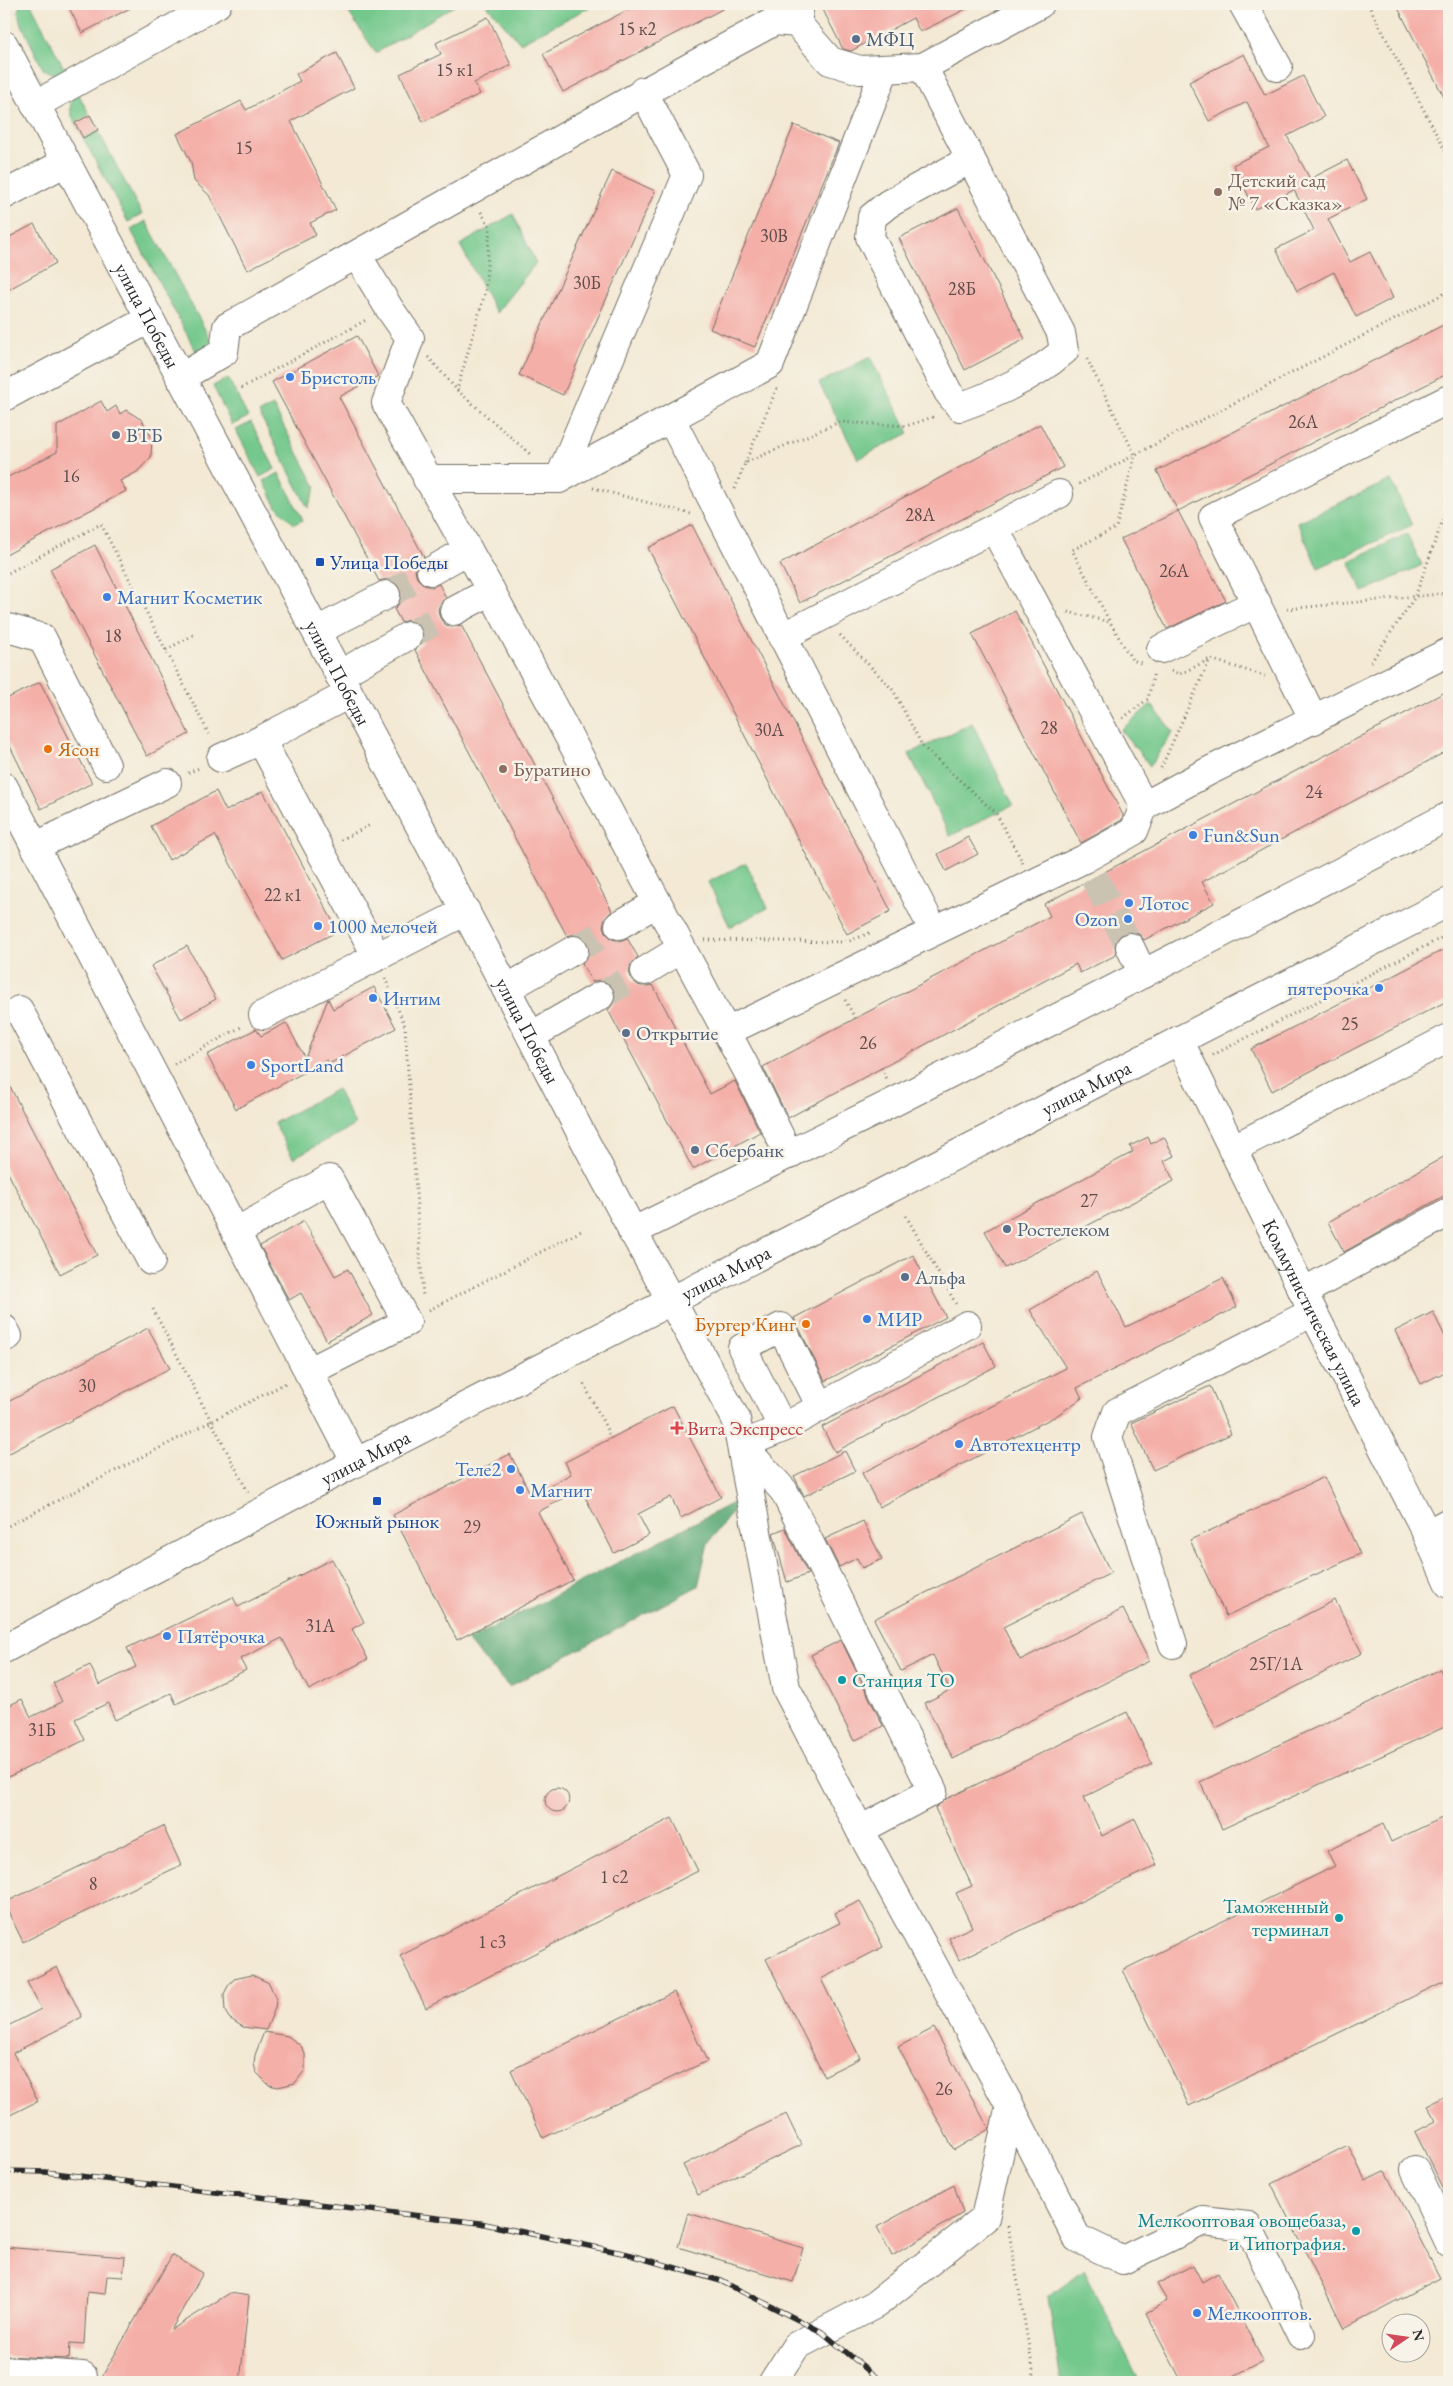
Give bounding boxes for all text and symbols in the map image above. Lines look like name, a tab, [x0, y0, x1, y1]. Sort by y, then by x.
house number: 15 к2	[618, 17, 656, 40]
place label: МФЦ	[866, 26, 915, 52]
marker: МФЦ	[850, 33, 862, 45]
house number: 15 к1	[436, 58, 474, 81]
house number: 15	[235, 136, 253, 159]
place label: Детский сад № 7 «Сказка»	[1228, 167, 1343, 216]
marker: Детский сад № 7 «Сказка»	[1212, 186, 1224, 198]
house number: 30В	[760, 224, 788, 247]
street label: улица Победы	[109, 258, 186, 373]
house number: 30Б	[573, 271, 601, 294]
house number: 28Б	[948, 277, 976, 300]
place label: Бристоль	[300, 364, 376, 390]
marker: Бристоль	[284, 371, 296, 383]
house number: 26А	[1288, 410, 1318, 433]
place label: ВТБ	[126, 422, 163, 448]
marker: ВТБ	[110, 429, 122, 441]
house number: 16	[62, 464, 80, 487]
house number: 28А	[905, 503, 935, 526]
place label: Улица Победы	[329, 549, 448, 575]
marker: Улица Победы	[314, 556, 326, 568]
house number: 26А	[1159, 559, 1189, 582]
place label: Магнит Косметик	[117, 584, 263, 610]
marker: Магнит Косметик	[101, 591, 113, 603]
street label: улица Победы	[299, 615, 377, 730]
house number: 18	[104, 624, 122, 647]
house number: 28	[1040, 716, 1058, 739]
house number: 30А	[754, 718, 784, 741]
place label: Ясон	[57, 736, 99, 762]
marker: Ясон	[42, 743, 54, 755]
place label: Буратино	[513, 756, 591, 782]
marker: Буратино	[497, 763, 509, 775]
house number: 24	[1305, 780, 1323, 803]
place label: Fun&Sun	[1203, 822, 1280, 848]
marker: Fun&Sun	[1187, 829, 1199, 841]
house number: 22 к1	[264, 883, 302, 906]
place label: Лотос	[1139, 890, 1189, 916]
marker: Лотос	[1123, 897, 1135, 909]
place label: Ozon	[1075, 906, 1118, 932]
place label: 1000 мелочей	[328, 913, 438, 939]
marker: Ozon	[1122, 913, 1134, 925]
marker: 1000 мелочей	[312, 920, 324, 932]
street label: улица Победы	[490, 973, 566, 1088]
place label: пятерочка	[1288, 975, 1369, 1001]
marker: пятерочка	[1373, 982, 1385, 994]
place label: Интим	[383, 985, 441, 1011]
marker: Интим	[367, 992, 379, 1004]
house number: 25	[1341, 1012, 1359, 1035]
place label: Открытие	[636, 1020, 718, 1046]
marker: Открытие	[620, 1027, 632, 1039]
house number: 26	[859, 1031, 877, 1054]
place label: SportLand	[261, 1052, 345, 1078]
street label: улица Мира	[1037, 1054, 1135, 1122]
marker: SportLand	[245, 1059, 257, 1071]
place label: Сбербанк	[705, 1137, 784, 1163]
marker: Сбербанк	[689, 1144, 701, 1156]
house number: 27	[1080, 1189, 1098, 1212]
street label: Коммунистическая улица	[1256, 1215, 1372, 1410]
place label: Ростелеком	[1017, 1216, 1110, 1242]
marker: Ростелеком	[1001, 1223, 1013, 1235]
street label: улица Мира	[677, 1239, 775, 1307]
place label: Альфа	[914, 1264, 966, 1290]
marker: Альфа	[899, 1271, 911, 1283]
place label: МИР	[877, 1306, 922, 1332]
place label: Бургер Кинг	[695, 1311, 796, 1337]
marker: МИР	[861, 1313, 873, 1325]
marker: Бургер Кинг	[800, 1318, 812, 1330]
house number: 30	[78, 1374, 96, 1397]
place label: Вита Экспресс	[687, 1415, 803, 1441]
marker: Вита Экспресс	[671, 1422, 683, 1434]
street label: улица Мира	[316, 1424, 415, 1491]
place label: Автотехцентр	[968, 1431, 1081, 1457]
marker: Автотехцентр	[953, 1438, 965, 1450]
place label: Теле2	[455, 1456, 501, 1482]
marker: Теле2	[505, 1463, 517, 1475]
place label: Магнит	[530, 1477, 592, 1503]
marker: Магнит	[514, 1484, 526, 1496]
marker: Южный рынок	[371, 1495, 383, 1507]
place label: Южный рынок	[315, 1508, 440, 1534]
house number: 29	[463, 1515, 481, 1538]
house number: 31А	[305, 1614, 335, 1637]
place label: Пятёрочка	[177, 1623, 265, 1649]
marker: Пятёрочка	[161, 1630, 173, 1642]
house number: 25Г/1А	[1249, 1652, 1303, 1675]
place label: Станция ТО	[852, 1667, 955, 1693]
marker: Станция ТО	[836, 1674, 848, 1686]
house number: 31Б	[28, 1718, 56, 1741]
house number: 1 с2	[600, 1865, 628, 1888]
house number: 8	[89, 1872, 97, 1895]
place label: Таможенный терминал	[1223, 1893, 1329, 1942]
marker: Таможенный терминал	[1333, 1912, 1345, 1924]
house number: 1 с3	[478, 1930, 506, 1953]
house number: 26	[935, 2077, 953, 2100]
place label: Мелкооптовая овощебаза, и Типография.	[1137, 2207, 1346, 2256]
marker: Мелкооптовая овощебаза, и Типография.	[1350, 2225, 1362, 2237]
place label: Мелкооптов.	[1207, 2300, 1312, 2326]
marker: Мелкооптов.	[1191, 2307, 1203, 2319]
north arrow	[1380, 2314, 1430, 2364]
text: N	[1409, 2328, 1429, 2343]

